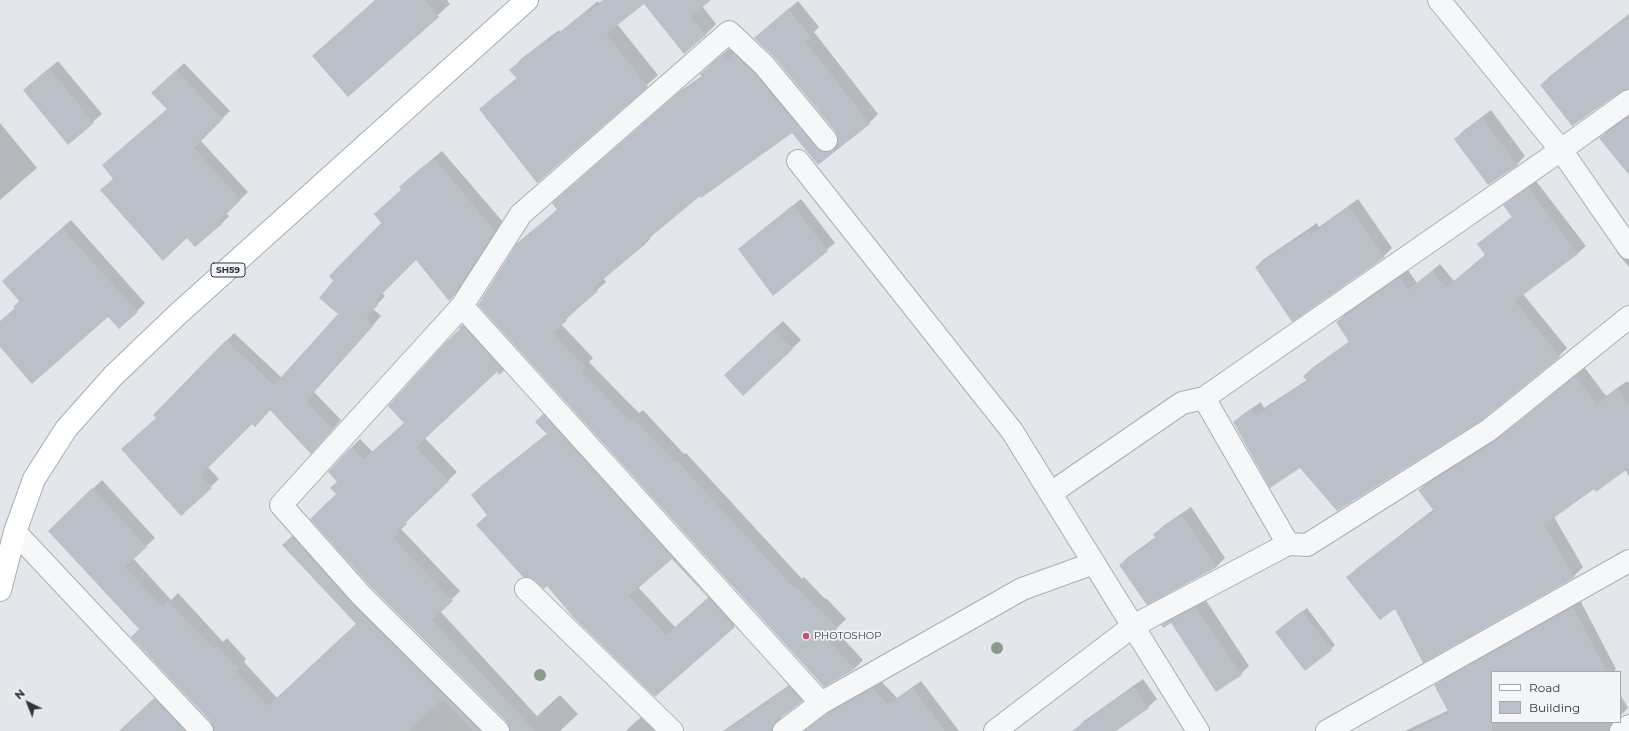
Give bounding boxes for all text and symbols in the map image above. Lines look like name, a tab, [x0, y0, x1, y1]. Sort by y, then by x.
road number: SH59	[211, 263, 245, 277]
place label: PHOTOSHOP	[814, 630, 881, 642]
marker: PHOTOSHOP	[801, 631, 811, 641]
legend	[1491, 671, 1621, 723]
text: Road	[1529, 680, 1560, 695]
north arrow	[8, 683, 48, 723]
text: N	[12, 686, 28, 702]
text: Building	[1529, 700, 1580, 715]

